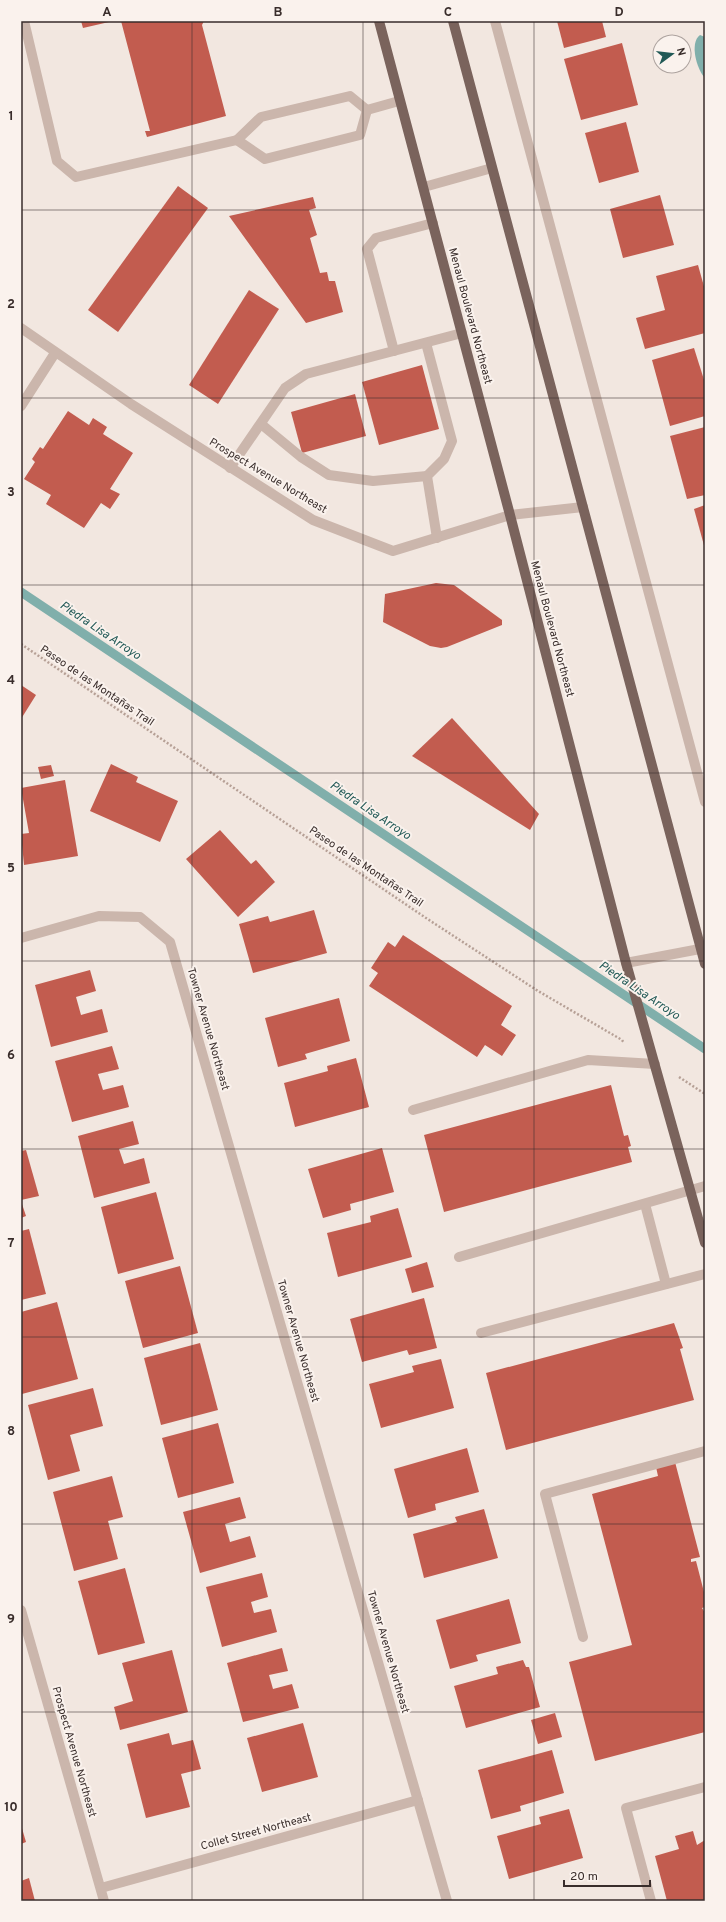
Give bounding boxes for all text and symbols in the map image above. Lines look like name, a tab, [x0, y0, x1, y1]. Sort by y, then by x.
text: A	[102, 5, 112, 21]
text: B	[274, 5, 283, 21]
text: C	[444, 5, 452, 21]
text: D	[614, 5, 624, 21]
north arrow	[652, 34, 692, 74]
text: N	[673, 46, 688, 57]
text: 1	[8, 109, 14, 125]
street label: Menaul Boulevard Northeast	[445, 246, 495, 386]
text: 2	[7, 297, 15, 313]
street label: Prospect Avenue Northeast	[206, 435, 330, 517]
text: 3	[7, 485, 15, 501]
street label: Menaul Boulevard Northeast	[527, 559, 577, 699]
water label: Piedra Lisa Arroyo	[56, 598, 144, 664]
street label: Paseo de las Montañas Trail	[37, 643, 157, 729]
text: 4	[7, 673, 15, 689]
water label: Piedra Lisa Arroyo	[326, 778, 414, 844]
street label: Paseo de las Montañas Trail	[306, 824, 426, 910]
text: 5	[7, 861, 15, 877]
water label: Piedra Lisa Arroyo	[595, 958, 683, 1024]
street label: Towner Avenue Northeast	[184, 966, 232, 1092]
text: 6	[7, 1048, 15, 1064]
text: 7	[8, 1236, 15, 1252]
street label: Towner Avenue Northeast	[274, 1278, 322, 1404]
text: 8	[7, 1424, 15, 1440]
street label: Towner Avenue Northeast	[364, 1589, 412, 1715]
text: 9	[7, 1612, 15, 1628]
street label: Prospect Avenue Northeast	[49, 1685, 99, 1819]
text: 10	[4, 1800, 18, 1816]
street label: Collet Street Northeast	[199, 1810, 313, 1854]
scale bar	[564, 1862, 650, 1888]
text: 20 m	[570, 1869, 598, 1885]

